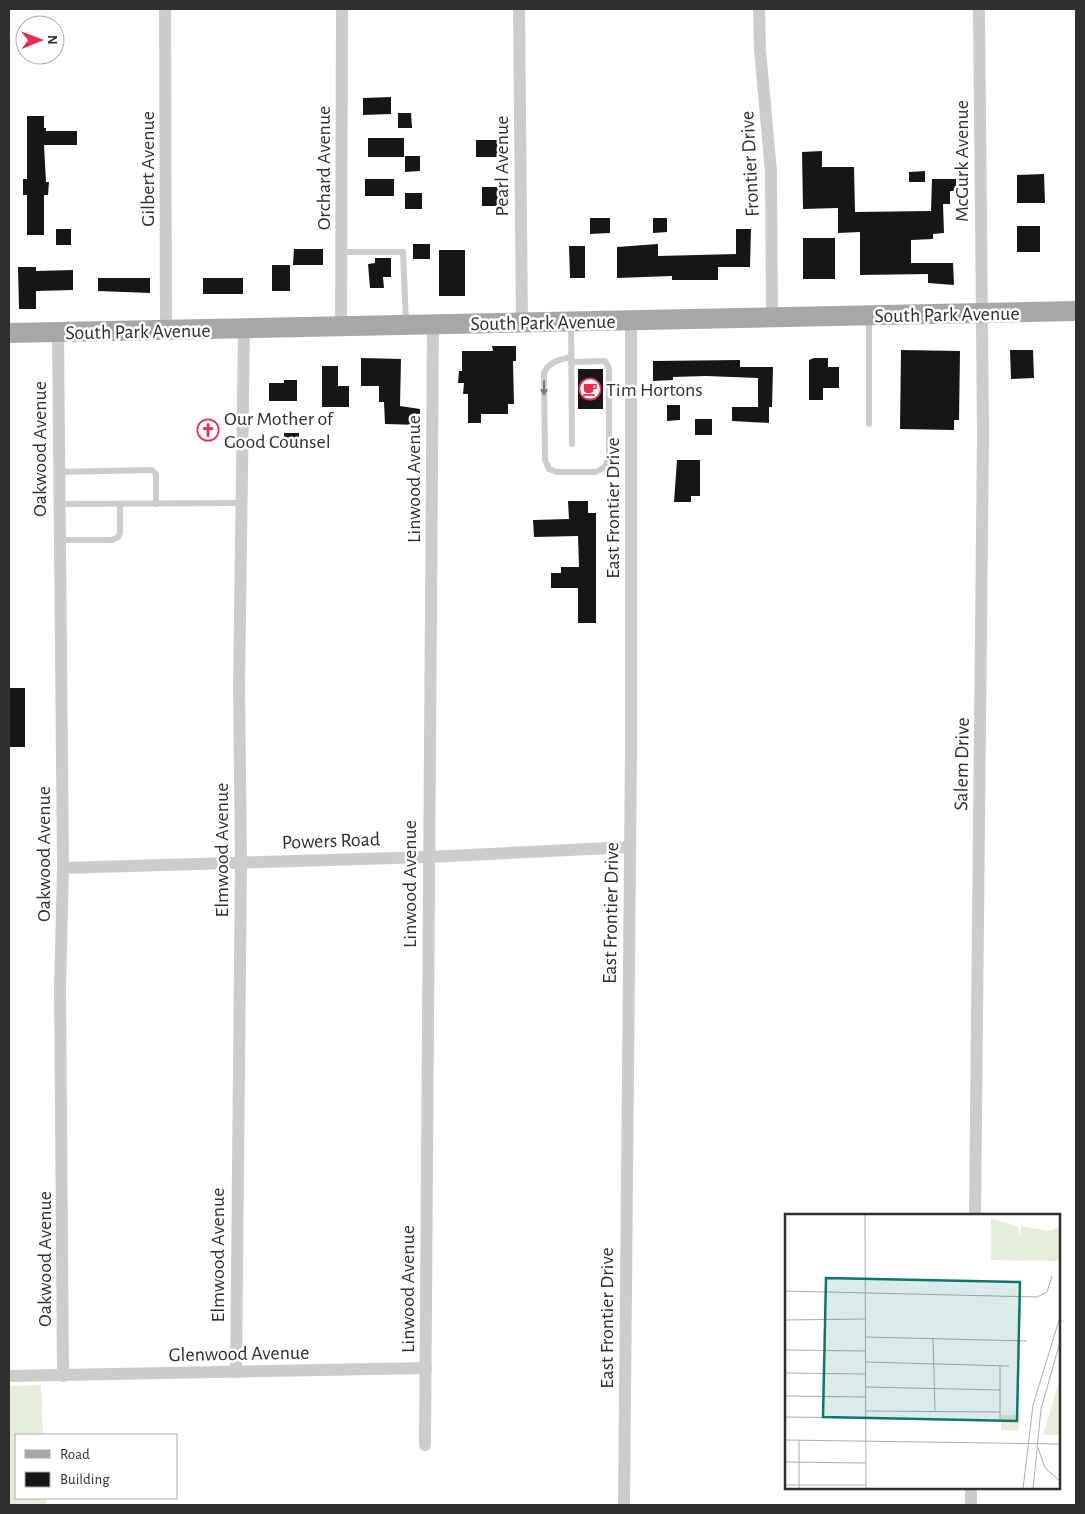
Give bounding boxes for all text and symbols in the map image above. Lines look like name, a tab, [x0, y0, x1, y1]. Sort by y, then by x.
north arrow	[15, 15, 65, 65]
text: N	[45, 35, 59, 45]
street label: McGurk Avenue	[952, 100, 972, 222]
street label: Orchard Avenue	[314, 106, 334, 230]
street label: Frontier Drive	[737, 110, 763, 217]
street label: Gilbert Avenue	[138, 111, 158, 227]
street label: Pearl Avenue	[492, 116, 512, 216]
street label: South Park Avenue	[874, 304, 1020, 326]
street label: South Park Avenue	[470, 312, 616, 334]
street label: South Park Avenue	[65, 321, 211, 343]
cafe icon: Tim Hortons	[578, 377, 602, 401]
one-way arrow	[540, 380, 548, 396]
place label: Tim Hortons	[606, 380, 703, 400]
street label: Oakwood Avenue	[30, 381, 50, 517]
place label: Our Mother of Good Counsel	[224, 409, 334, 452]
street label: Linwood Avenue	[404, 415, 424, 543]
church icon: Our Mother of Good Counsel	[196, 418, 220, 442]
street label: East Frontier Drive	[603, 437, 623, 579]
street label: Salem Drive	[951, 717, 973, 811]
street label: Elmwood Avenue	[212, 783, 232, 917]
street label: Oakwood Avenue	[34, 786, 54, 922]
street label: Linwood Avenue	[400, 820, 420, 948]
street label: Powers Road	[281, 829, 381, 853]
street label: East Frontier Drive	[600, 842, 622, 984]
street label: Elmwood Avenue	[208, 1188, 228, 1322]
street label: Oakwood Avenue	[35, 1191, 55, 1327]
inset map	[785, 1214, 1060, 1489]
street label: Linwood Avenue	[398, 1225, 418, 1353]
street label: East Frontier Drive	[597, 1247, 617, 1389]
street label: Glenwood Avenue	[169, 1343, 310, 1365]
legend	[15, 1434, 178, 1499]
text: Road	[60, 1447, 90, 1462]
text: Building	[60, 1472, 110, 1487]

